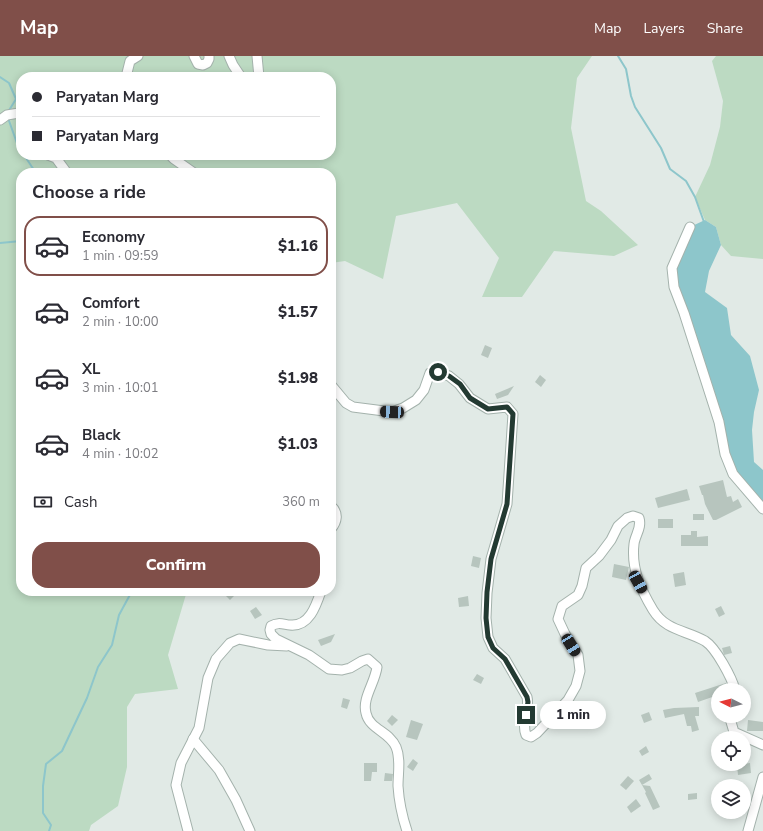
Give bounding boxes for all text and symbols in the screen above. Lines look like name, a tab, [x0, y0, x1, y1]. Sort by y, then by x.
text: Map	[20, 15, 58, 41]
text: Map	[594, 19, 621, 38]
text: Layers	[643, 19, 685, 38]
text: Share	[707, 19, 743, 38]
text: Paryatan Marg	[56, 87, 159, 107]
text: Paryatan Marg	[56, 126, 159, 146]
text: Choose a ride	[32, 180, 146, 204]
text: Economy	[82, 227, 145, 247]
icon: car	[34, 228, 70, 264]
text: $1.16	[278, 236, 318, 256]
text: 1 min · 09:59	[82, 247, 158, 265]
text: Comfort	[82, 293, 139, 313]
icon: car	[34, 294, 70, 330]
text: $1.57	[278, 302, 318, 322]
text: 2 min · 10:00	[82, 313, 158, 331]
text: XL	[82, 359, 101, 379]
icon: car	[34, 360, 70, 396]
route start	[429, 363, 447, 381]
text: $1.98	[278, 368, 318, 388]
text: 3 min · 10:01	[82, 379, 158, 397]
car	[380, 405, 404, 419]
text: Black	[82, 425, 120, 445]
icon: car	[34, 426, 70, 462]
text: $1.03	[278, 434, 318, 454]
text: 4 min · 10:02	[82, 445, 158, 463]
icon: cash	[32, 491, 54, 513]
text: Cash	[64, 492, 98, 512]
text: 360 m	[282, 493, 320, 511]
button: Confirm	[32, 542, 320, 588]
car	[627, 569, 649, 595]
car	[560, 632, 582, 658]
north arrow	[711, 683, 751, 723]
map controls	[711, 683, 751, 819]
callout: 1 min	[540, 701, 606, 729]
route end	[517, 706, 535, 724]
text: 1 min	[556, 706, 590, 724]
button: locate	[711, 731, 751, 771]
button: layers	[711, 779, 751, 819]

